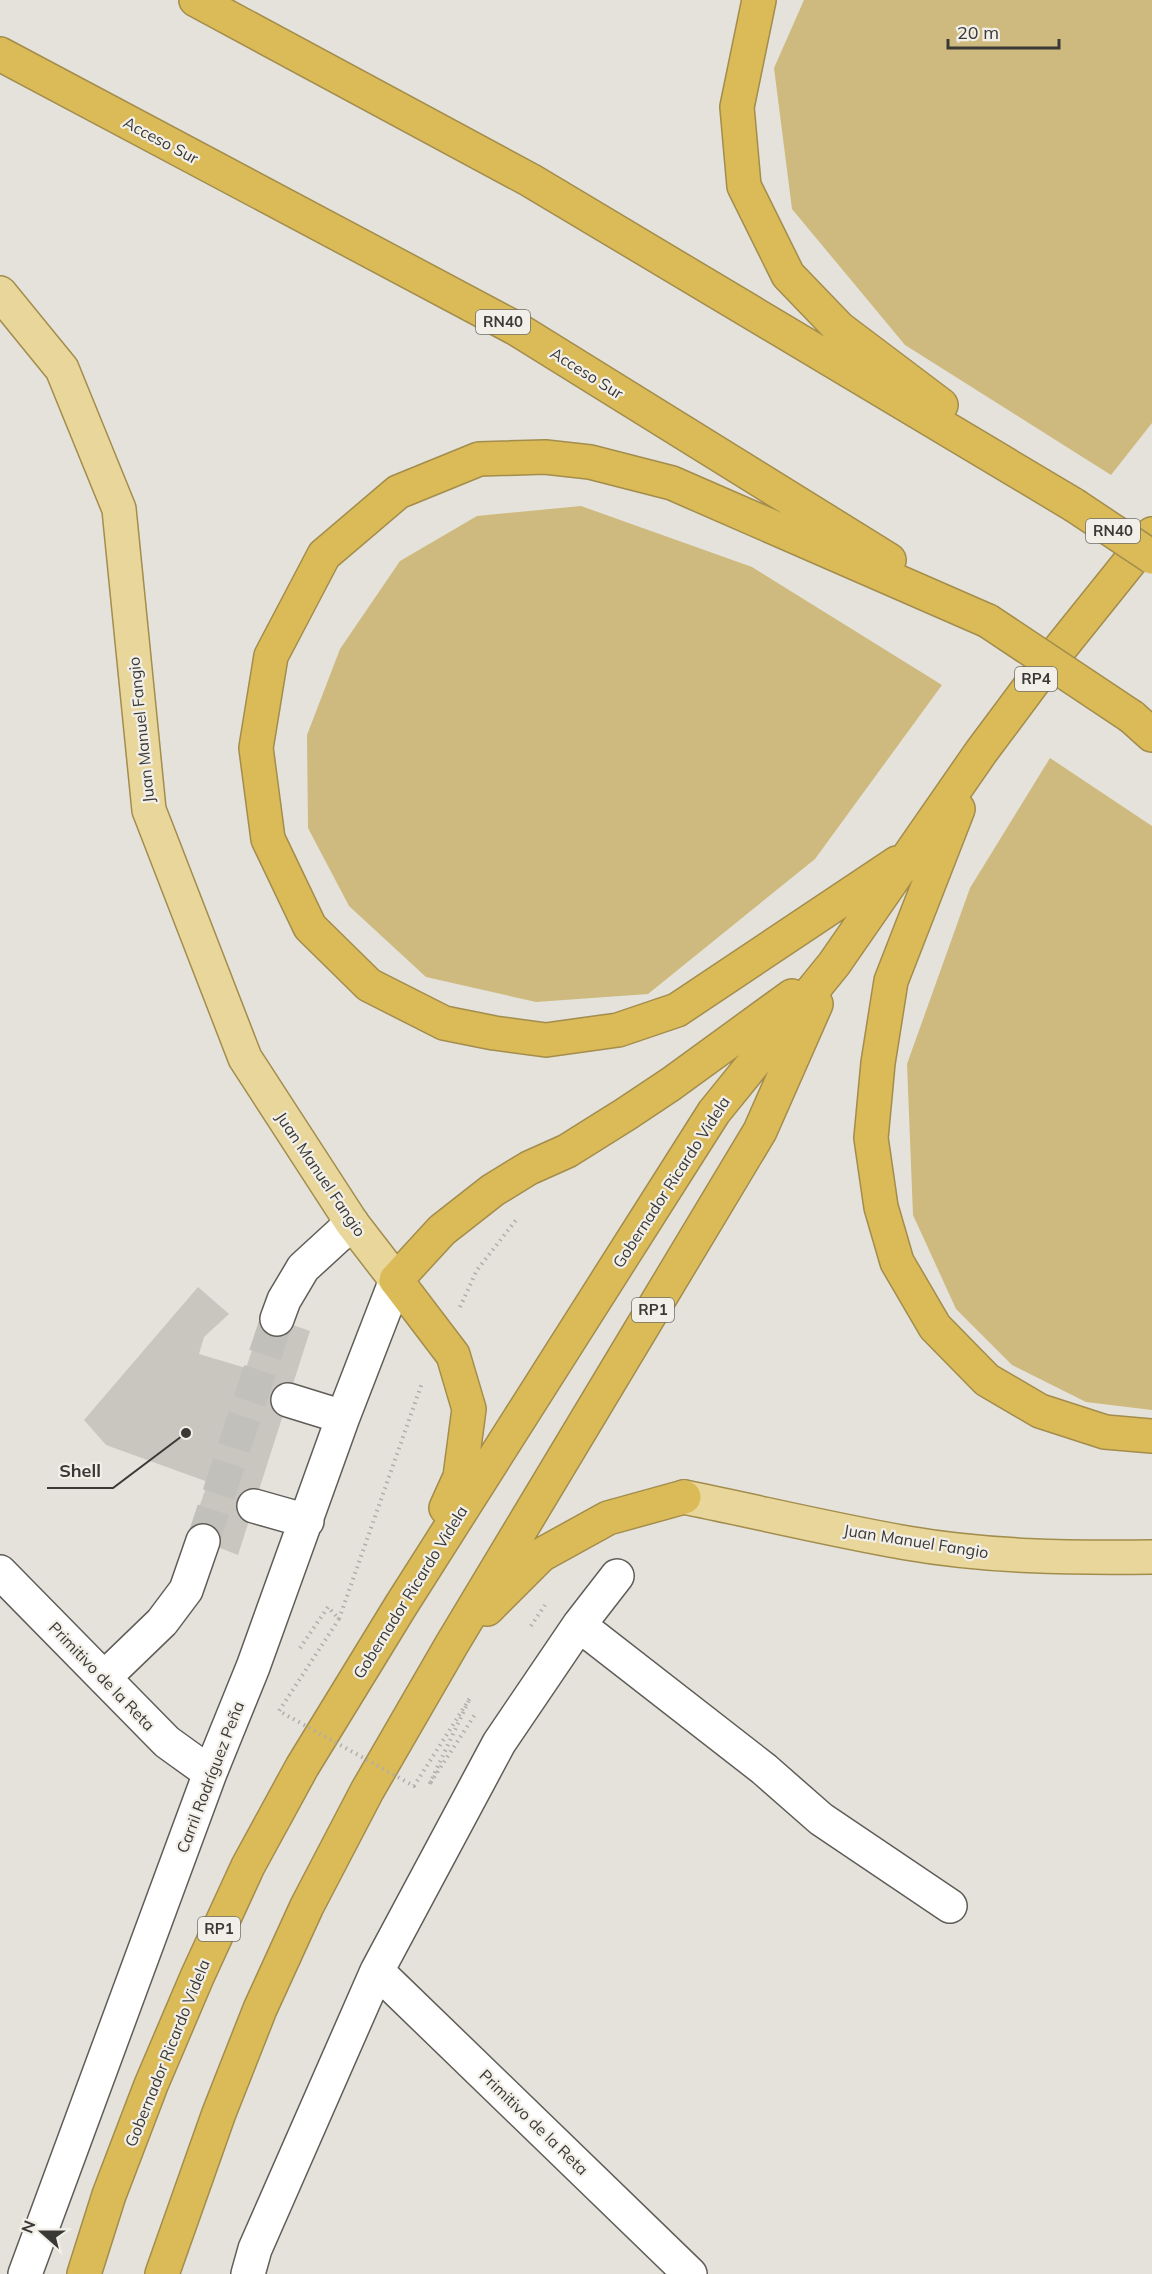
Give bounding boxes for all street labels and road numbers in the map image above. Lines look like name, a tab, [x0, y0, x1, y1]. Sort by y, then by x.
street label: Acceso Sur	[120, 112, 202, 168]
road number: RN40	[476, 310, 530, 334]
street label: Acceso Sur	[547, 343, 627, 403]
road number: RN40	[1086, 519, 1140, 543]
street label: Juan Manuel Fangio	[123, 656, 159, 804]
road number: RP4	[1015, 667, 1057, 691]
street label: Gobernador Ricardo Videla	[608, 1093, 734, 1271]
street label: Juan Manuel Fangio	[272, 1108, 370, 1240]
road number: RP1	[632, 1298, 674, 1322]
street label: Gobernador Ricardo Videla	[348, 1502, 472, 1682]
street label: Juan Manuel Fangio	[842, 1520, 990, 1562]
street label: Primitivo de la Reta	[45, 1617, 159, 1735]
street label: Carril Rodríguez Peña	[172, 1698, 248, 1856]
road number: RP1	[198, 1917, 240, 1941]
street label: Gobernador Ricardo Videla	[120, 1956, 214, 2150]
street label: Primitivo de la Reta	[475, 2065, 593, 2179]

